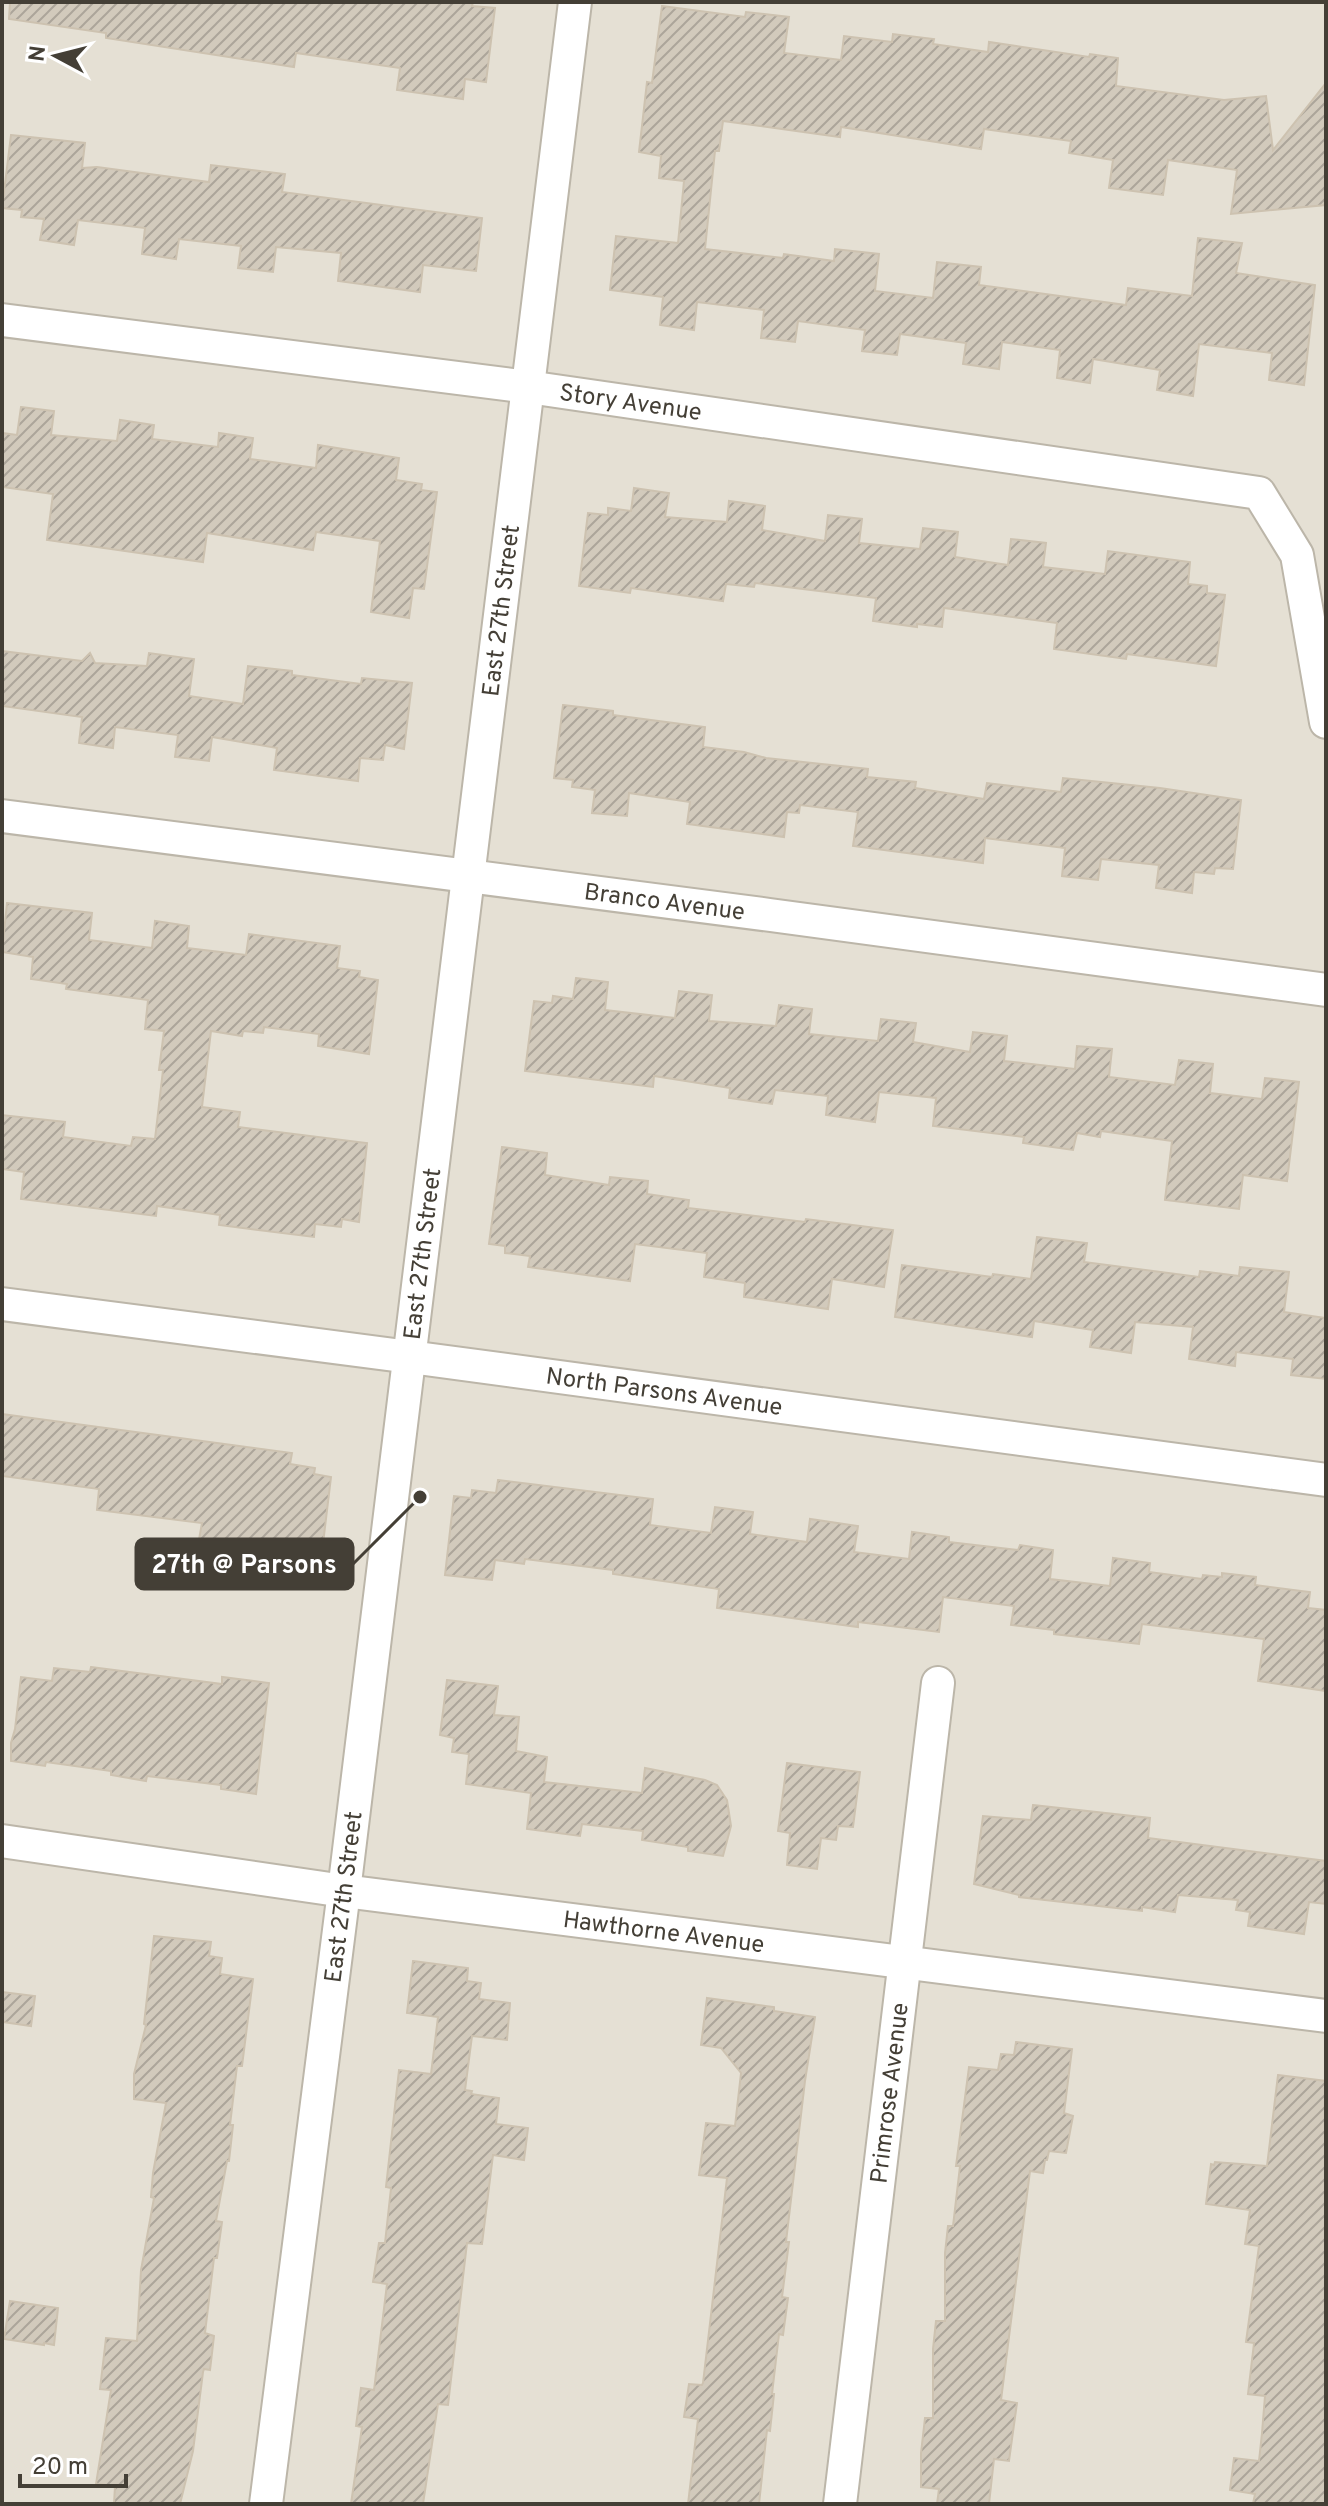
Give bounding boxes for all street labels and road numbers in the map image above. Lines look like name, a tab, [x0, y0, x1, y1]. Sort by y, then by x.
street label: Story Avenue	[557, 379, 704, 429]
street label: East 27th Street	[477, 523, 528, 698]
street label: Branco Avenue	[582, 878, 747, 929]
street label: East 27th Street	[399, 1166, 449, 1342]
street label: North Parsons Avenue	[544, 1362, 784, 1424]
street label: East 27th Street	[319, 1810, 371, 1985]
street label: Hawthorne Avenue	[561, 1906, 766, 1961]
street label: Primrose Avenue	[865, 2001, 917, 2185]

